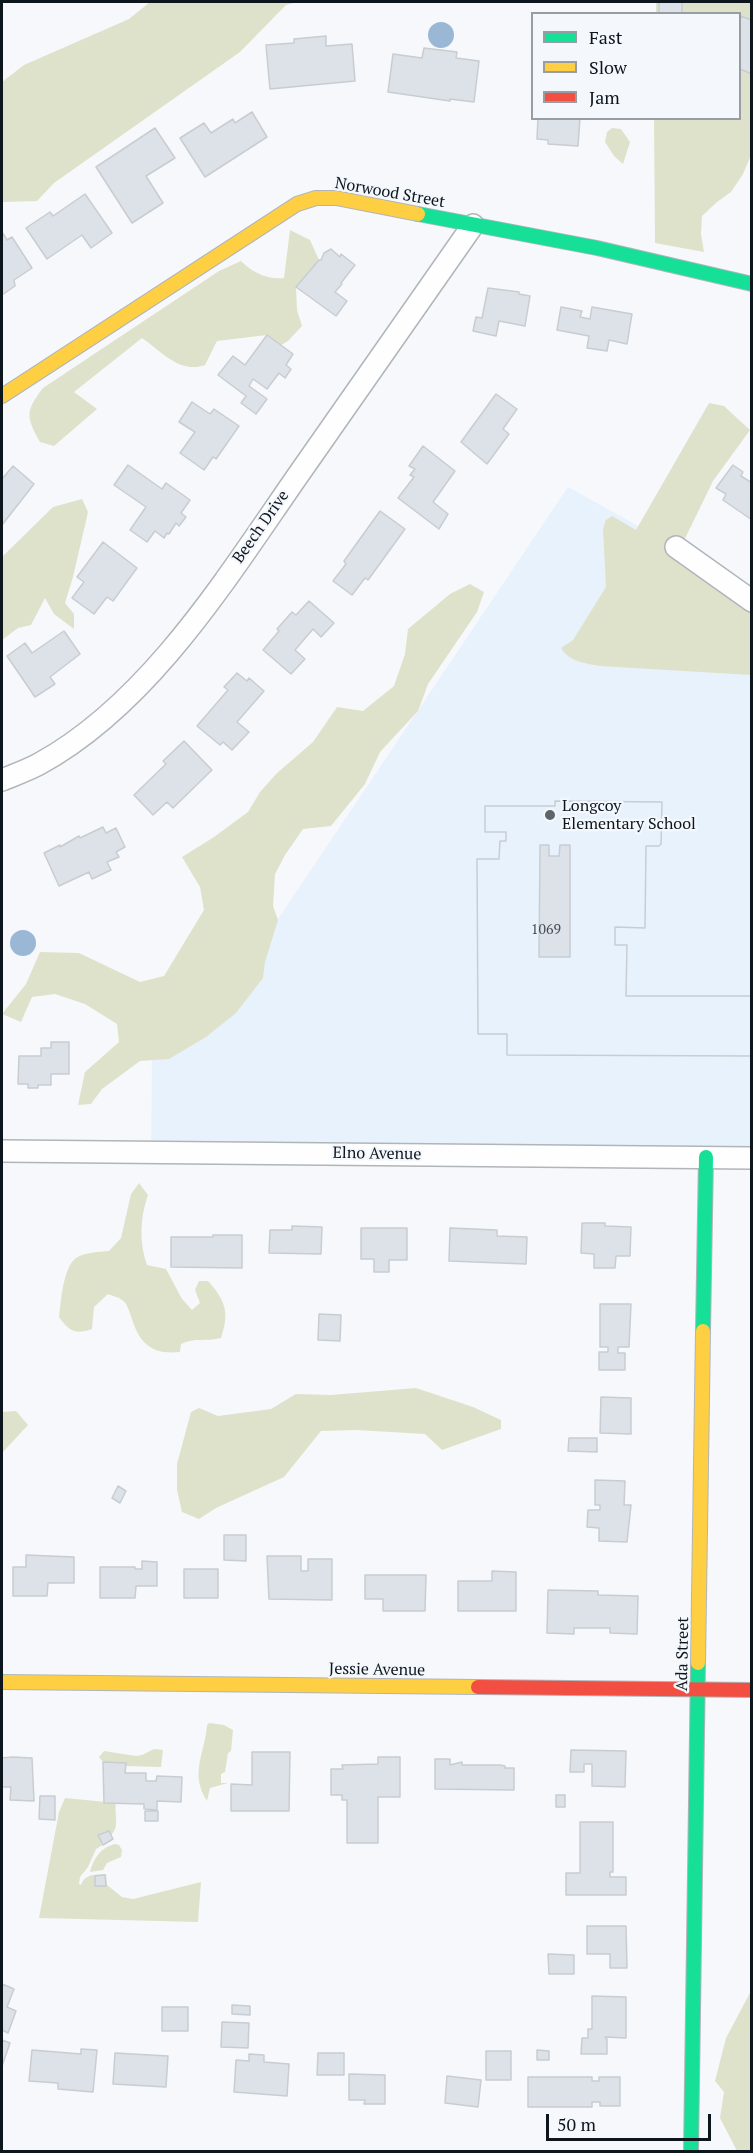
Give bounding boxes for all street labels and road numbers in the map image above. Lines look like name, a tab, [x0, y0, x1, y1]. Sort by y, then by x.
street label: Norwood Street	[333, 174, 447, 212]
street label: Beech Drive	[229, 487, 293, 567]
street label: Elno Avenue	[332, 1144, 422, 1164]
street label: Ada Street	[673, 1617, 693, 1691]
street label: Jessie Avenue	[329, 1660, 425, 1680]

